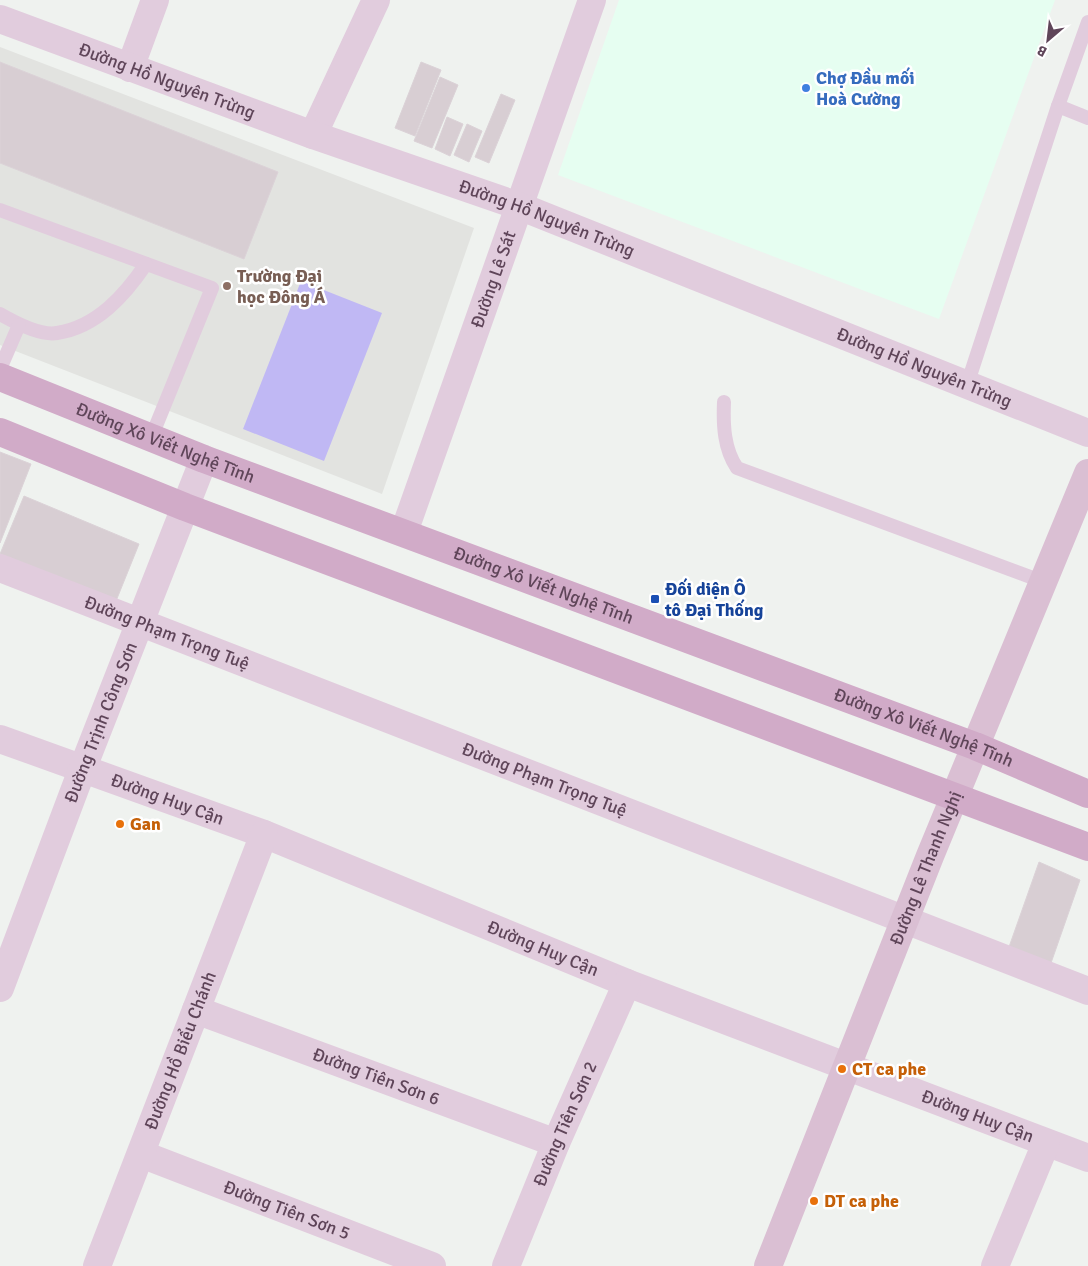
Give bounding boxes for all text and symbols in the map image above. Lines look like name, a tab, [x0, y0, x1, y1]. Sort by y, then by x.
north arrow	[1023, 15, 1073, 65]
street label: Đường Hồ Nguyên Trừng	[76, 38, 258, 124]
text: B	[1034, 41, 1050, 61]
place label: Chợ Đầu mối Hoà Cường	[816, 67, 915, 110]
marker: Chợ Đầu mối Hoà Cường	[800, 82, 812, 94]
street label: Đường Hồ Nguyên Trừng	[456, 175, 638, 262]
street label: Đường Lê Sát	[466, 228, 521, 331]
place label: Trường Đại học Đông Á	[237, 265, 326, 308]
marker: Trường Đại học Đông Á	[221, 280, 233, 292]
street label: Đường Hồ Nguyên Trừng	[833, 323, 1015, 412]
street label: Đường Xô Viết Nghệ Tĩnh	[73, 398, 258, 488]
street label: Đường Xô Viết Nghệ Tĩnh	[450, 542, 637, 629]
place label: Đối diện Ô tô Đại Thống	[664, 578, 764, 621]
street label: Đường Phạm Trọng Tuệ	[81, 591, 252, 675]
marker: Đối diện Ô tô Đại Thống	[649, 593, 661, 605]
street label: Đường Trịnh Công Sơn	[60, 639, 142, 806]
street label: Đường Xô Viết Nghệ Tĩnh	[831, 683, 1017, 772]
street label: Đường Phạm Trọng Tuệ	[459, 738, 630, 822]
street label: Đường Huy Cận	[108, 769, 227, 830]
street label: Đường Lê Thanh Nghị	[885, 788, 967, 948]
place label: Gan	[130, 813, 161, 835]
marker: Gan	[114, 818, 126, 830]
street label: Đường Huy Cận	[484, 916, 602, 981]
street label: Đường Hồ Biểu Chánh	[140, 968, 221, 1133]
street label: Đường Tiên Sơn 6	[309, 1043, 443, 1110]
street label: Đường Tiên Sơn 2	[529, 1058, 602, 1190]
place label: CT ca phe	[852, 1058, 926, 1080]
marker: CT ca phe	[836, 1063, 848, 1075]
street label: Đường Huy Cận	[918, 1085, 1037, 1147]
street label: Đường Tiên Sơn 5	[220, 1176, 353, 1244]
place label: DT ca phe	[824, 1190, 899, 1212]
marker: DT ca phe	[808, 1195, 820, 1207]

